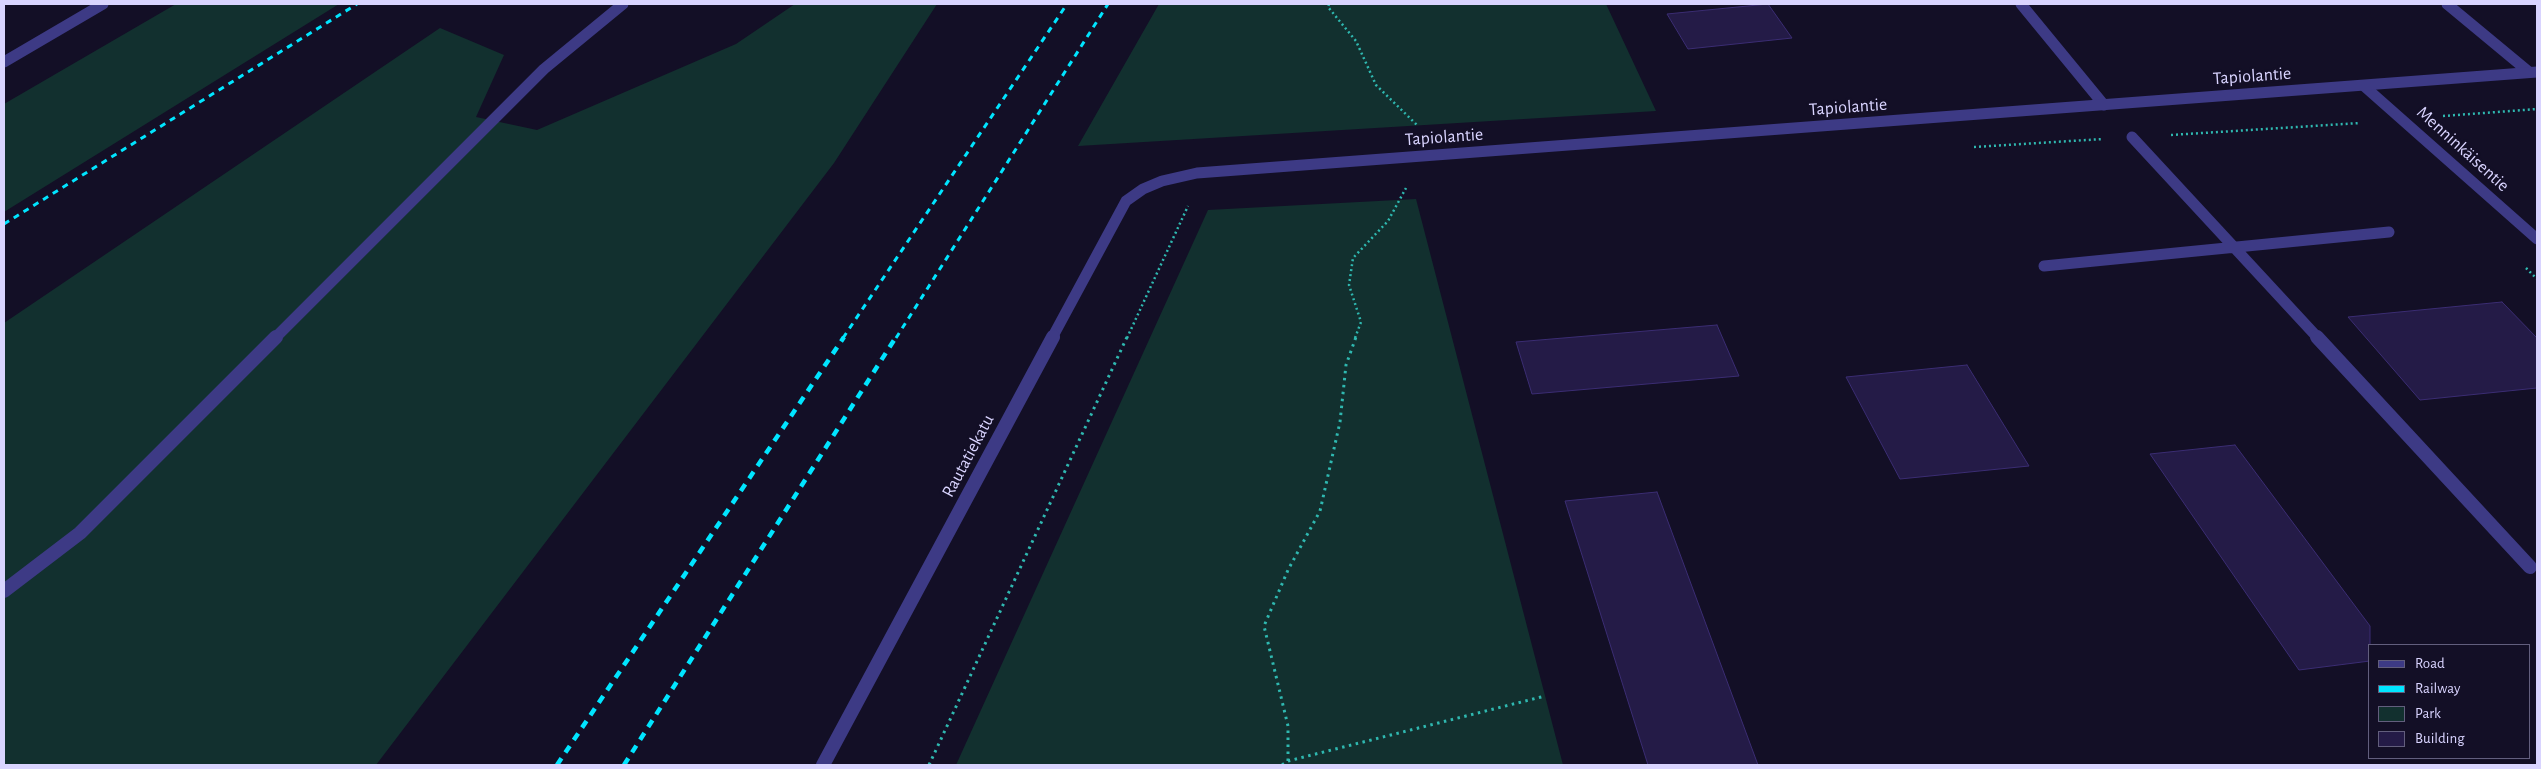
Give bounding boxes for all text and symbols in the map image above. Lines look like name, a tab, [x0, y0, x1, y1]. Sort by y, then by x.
street label: Tapiolantie	[2212, 62, 2292, 90]
street label: Tapiolantie	[1808, 93, 1888, 121]
street label: Menninkäisentie	[2412, 102, 2514, 196]
street label: Tapiolantie	[1404, 123, 1484, 151]
street label: Rautatiekatu	[937, 411, 999, 501]
legend	[2368, 644, 2531, 759]
text: Road	[2415, 656, 2445, 671]
text: Railway	[2415, 681, 2460, 696]
text: Park	[2415, 706, 2441, 721]
text: Building	[2415, 731, 2465, 746]

